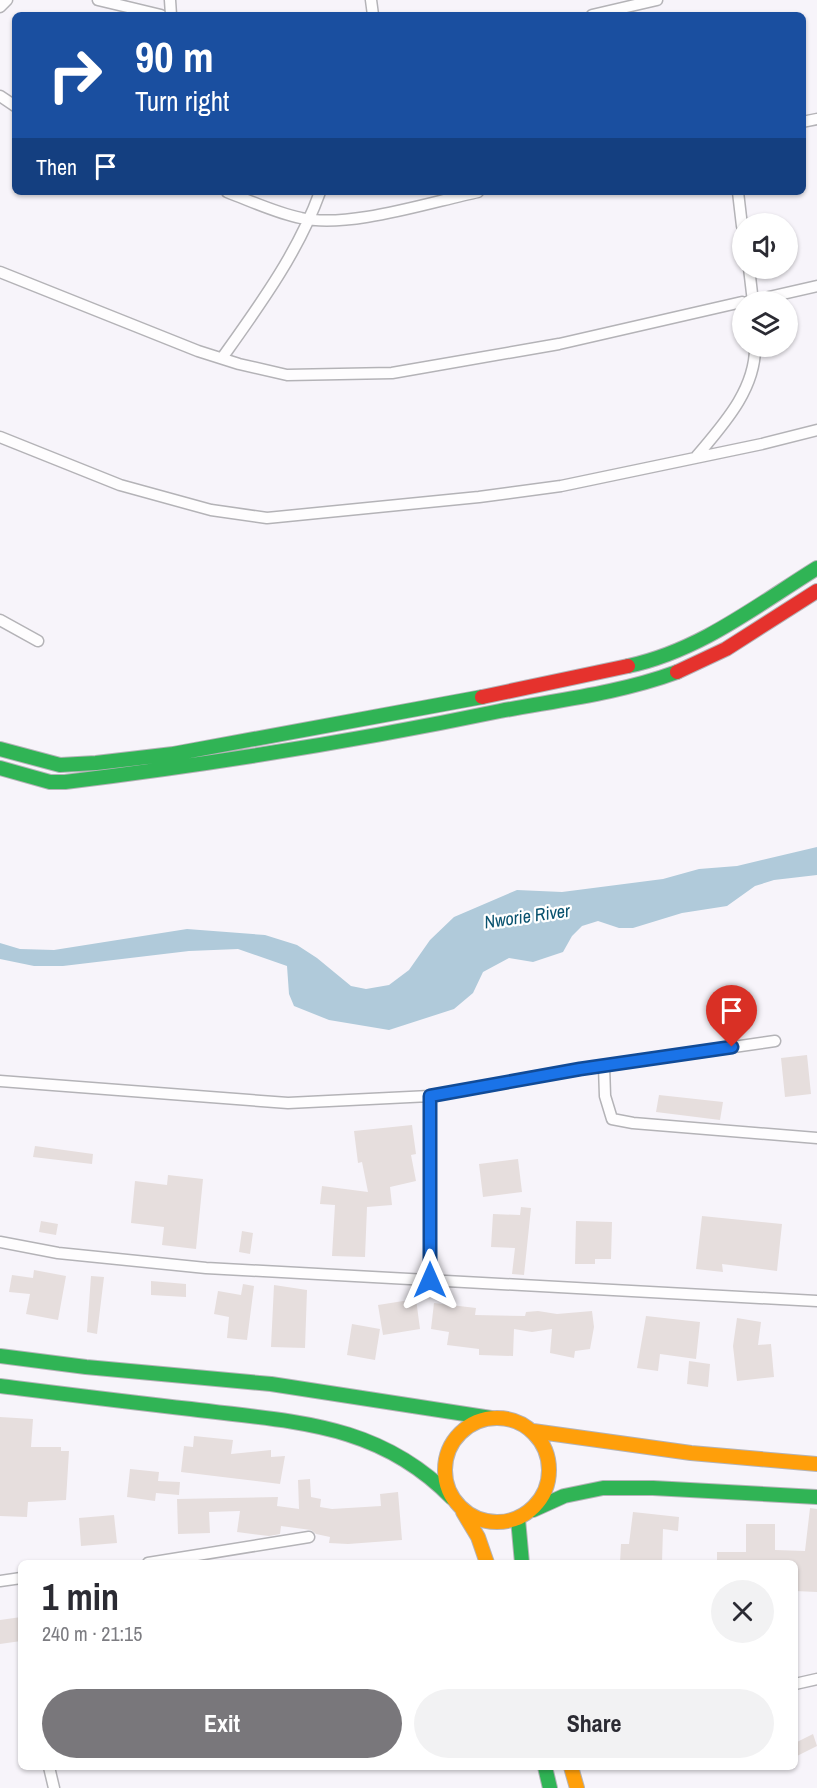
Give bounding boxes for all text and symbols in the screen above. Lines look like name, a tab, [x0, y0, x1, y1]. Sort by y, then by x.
text: 90 m	[135, 29, 214, 85]
icon: right	[36, 36, 114, 114]
text: Turn right	[135, 83, 229, 119]
icon: arrive	[89, 150, 122, 183]
text: Then	[36, 152, 77, 182]
map controls	[732, 213, 798, 357]
button: sound	[732, 213, 798, 279]
button: layers	[732, 291, 798, 357]
water label: Nworie River	[483, 897, 572, 934]
pin	[706, 985, 757, 1047]
icon: arrive	[715, 994, 748, 1027]
position arrow	[398, 1248, 462, 1312]
text: 1 min	[42, 1573, 119, 1621]
button: close	[711, 1580, 774, 1643]
text: 240 m · 21:15	[42, 1620, 142, 1647]
button: Exit	[42, 1689, 402, 1758]
button: Share	[414, 1689, 774, 1758]

